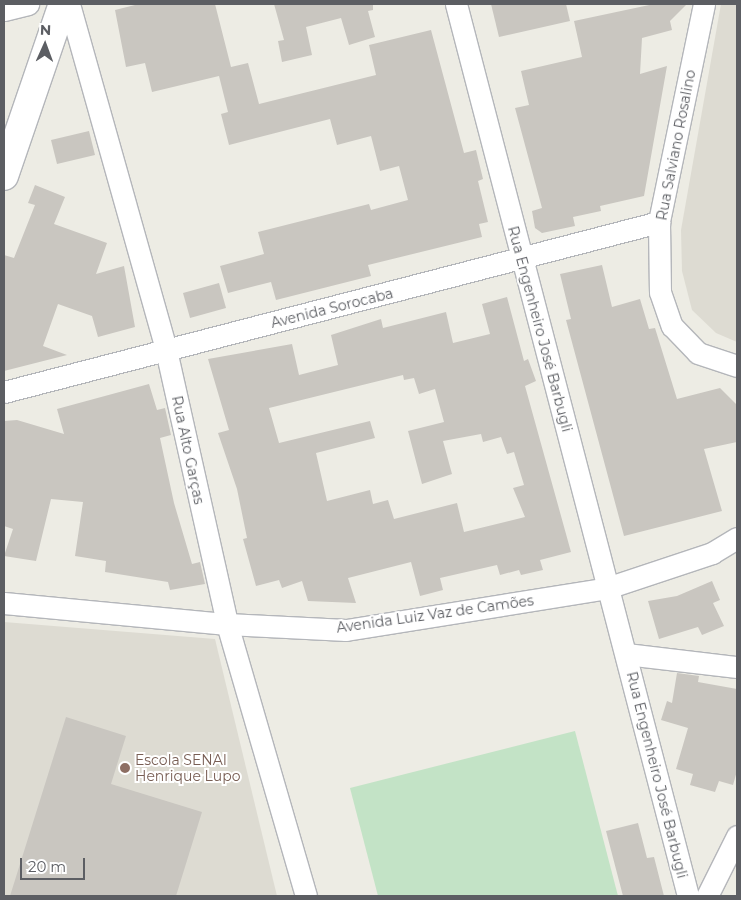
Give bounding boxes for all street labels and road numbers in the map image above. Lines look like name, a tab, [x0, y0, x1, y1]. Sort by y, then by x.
street label: Rua Salviano Rosalino	[653, 68, 699, 222]
street label: Rua Engenheiro José Barbugli	[504, 224, 576, 434]
street label: Avenida Sorocaba	[269, 285, 395, 331]
street label: Rua Alto Garças	[168, 394, 208, 506]
street label: Avenida Luiz Vaz de Camões	[335, 592, 535, 636]
street label: Rua Engenheiro José Barbugli	[623, 670, 691, 880]

